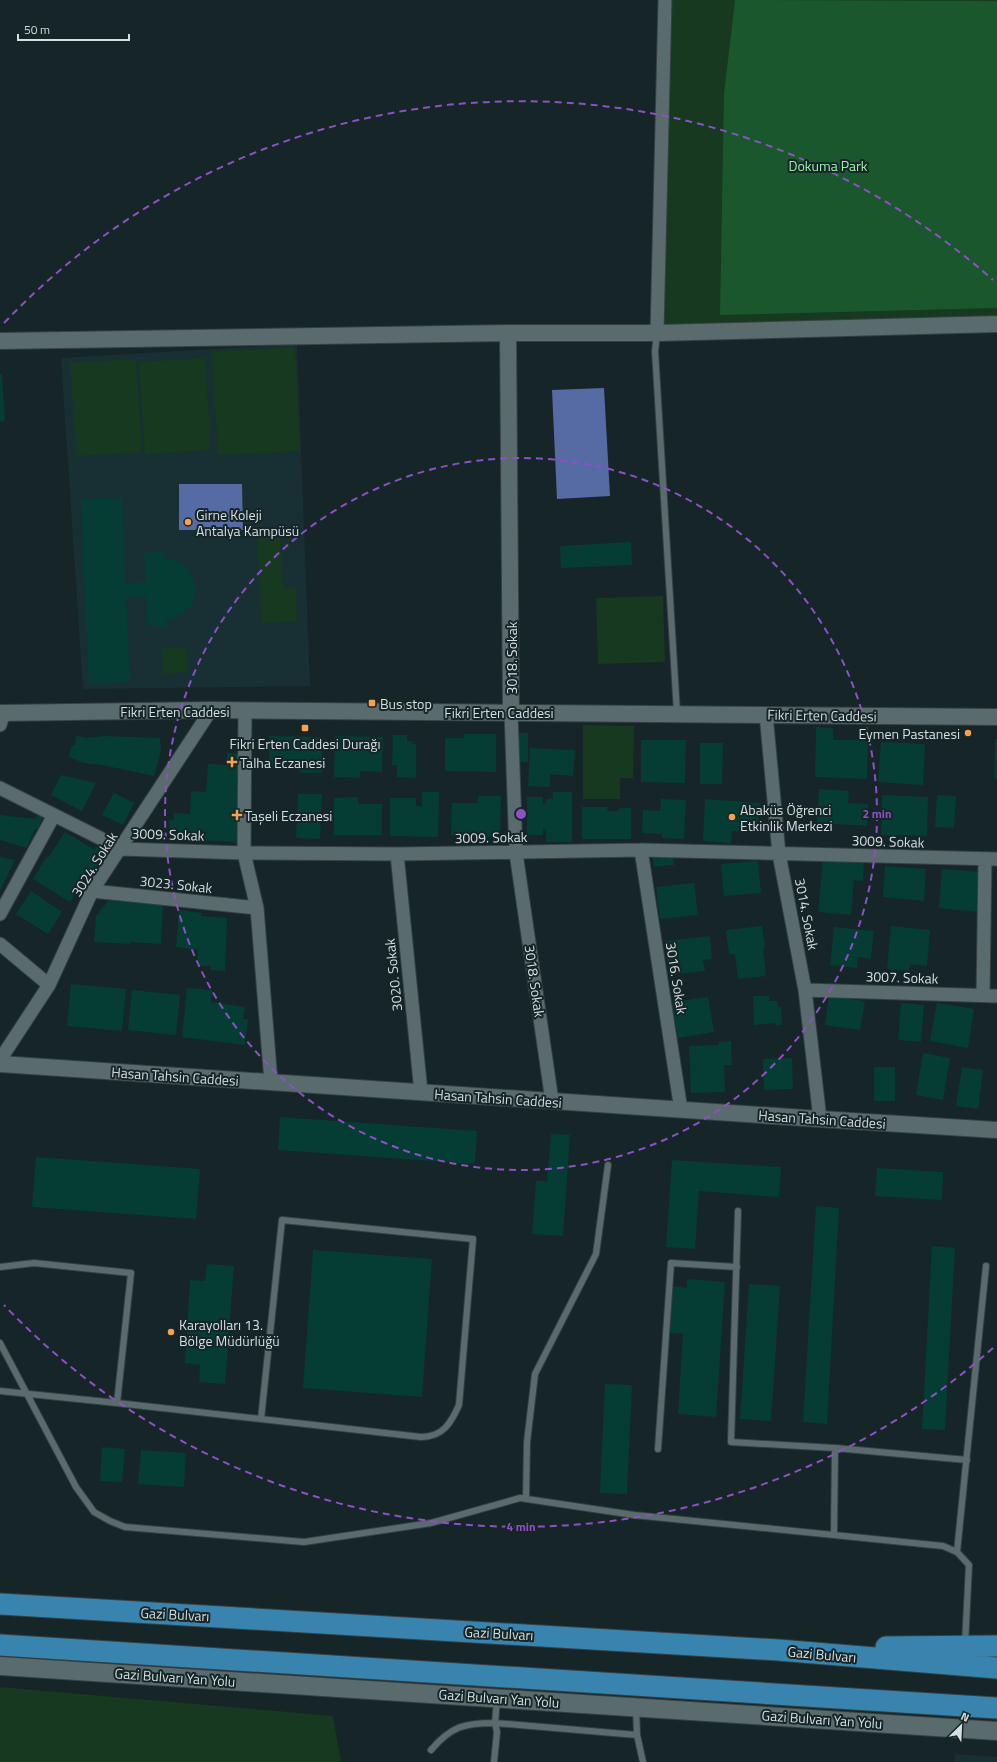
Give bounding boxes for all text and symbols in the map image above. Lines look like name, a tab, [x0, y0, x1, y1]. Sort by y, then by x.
scale bar	[18, 16, 129, 42]
text: 50 m	[24, 20, 50, 39]
park label: Dokuma Park	[788, 155, 868, 176]
place label: Girne Koleji Antalya Kampüsü	[196, 504, 299, 541]
marker: Girne Koleji Antalya Kampüsü	[183, 517, 193, 527]
street label: 3018. Sokak	[501, 621, 522, 694]
place label: Bus stop	[380, 693, 432, 714]
marker: Bus stop	[367, 698, 377, 708]
street label: Fikri Erten Caddesi	[120, 701, 230, 722]
street label: Fikri Erten Caddesi	[444, 702, 554, 723]
street label: Fikri Erten Caddesi	[767, 704, 877, 726]
marker: Fikri Erten Caddesi Durağı	[300, 723, 310, 733]
place label: Eymen Pastanesi	[858, 723, 960, 744]
marker: Eymen Pastanesi	[963, 728, 973, 738]
place label: Fikri Erten Caddesi Durağı	[229, 733, 381, 754]
place label: Talha Eczanesi	[240, 752, 325, 773]
marker: Talha Eczanesi	[227, 757, 237, 767]
place label: Abaküs Öğrenci Etkinlik Merkezi	[740, 799, 833, 836]
text: 2 min	[862, 804, 892, 823]
place label: Taşeli Eczanesi	[245, 805, 332, 826]
centre of rings	[514, 807, 528, 821]
marker: Taşeli Eczanesi	[232, 810, 242, 820]
marker: Abaküs Öğrenci Etkinlik Merkezi	[727, 812, 737, 822]
street label: 3009. Sokak	[131, 822, 205, 846]
street label: 3009. Sokak	[454, 826, 528, 848]
street label: 3024. Sokak	[66, 827, 122, 900]
street label: 3009. Sokak	[851, 829, 925, 853]
street label: 3023. Sokak	[139, 870, 214, 898]
street label: 3014. Sokak	[790, 876, 824, 952]
street label: 3020. Sokak	[379, 937, 407, 1012]
street label: 3016. Sokak	[661, 940, 693, 1016]
street label: 3018. Sokak	[520, 943, 551, 1019]
street label: 3007. Sokak	[865, 965, 939, 989]
street label: Hasan Tahsin Caddesi	[111, 1061, 239, 1091]
street label: Hasan Tahsin Caddesi	[434, 1083, 562, 1113]
street label: Hasan Tahsin Caddesi	[758, 1104, 886, 1134]
place label: Karayolları 13. Bölge Müdürlüğü	[179, 1314, 280, 1351]
marker: Karayolları 13. Bölge Müdürlüğü	[166, 1327, 176, 1337]
text: 4 min	[506, 1517, 536, 1536]
street label: Gazi Bulvarı	[140, 1602, 210, 1626]
street label: Gazi Bulvarı	[464, 1621, 534, 1645]
street label: Gazi Bulvarı	[787, 1641, 857, 1667]
street label: Gazi Bulvarı Yan Yolu	[114, 1662, 236, 1692]
street label: Gazi Bulvarı Yan Yolu	[438, 1683, 560, 1713]
street label: Gazi Bulvarı Yan Yolu	[761, 1704, 883, 1734]
north arrow	[941, 1706, 981, 1746]
text: N	[958, 1708, 972, 1726]

